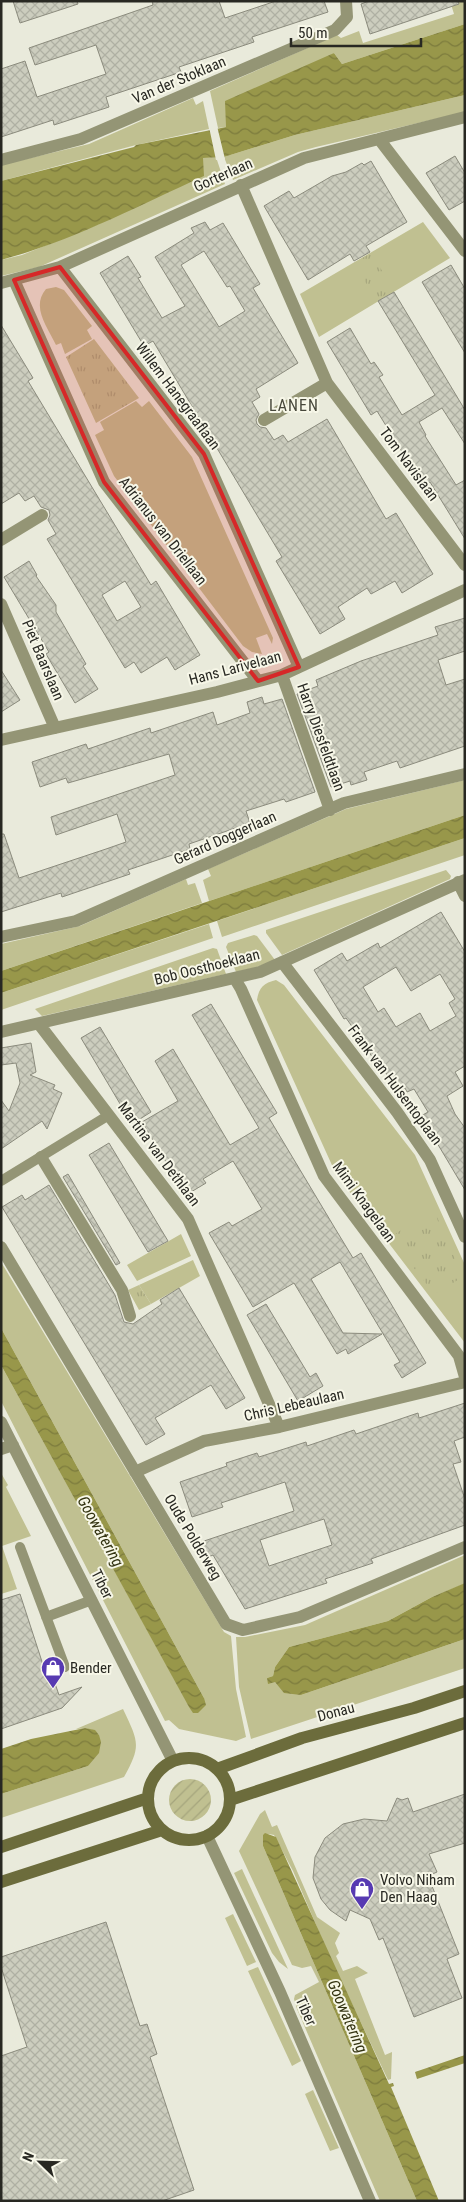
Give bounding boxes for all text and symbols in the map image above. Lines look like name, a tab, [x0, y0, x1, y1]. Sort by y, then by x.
scale bar	[291, 15, 421, 47]
text: 50 m	[298, 24, 328, 42]
street label: Van der Stoklaan	[130, 52, 228, 108]
street label: Gorterlaan	[191, 154, 255, 196]
street label: Willem Hanegraaflaan	[132, 339, 224, 453]
district label: LANEN	[269, 396, 319, 415]
street label: Tom Navislaan	[375, 424, 443, 504]
street label: Adrianus van Driellaan	[115, 473, 211, 589]
street label: Piet Baarslaan	[18, 617, 68, 703]
street label: Hans Larivelaan	[187, 647, 283, 689]
street label: Harry Diesfeldtlaan	[293, 681, 349, 793]
street label: Gerard Doggerlaan	[171, 807, 279, 869]
street label: Bob Oosthoeklaan	[152, 945, 262, 989]
street label: Frank van Hulsentoplaan	[344, 1021, 446, 1149]
street label: Martina van Dethlaan	[114, 1098, 204, 1210]
street label: Mimi Knagelaan	[329, 1158, 399, 1246]
street label: Chris Lebeaulaan	[242, 1385, 346, 1425]
street label: Oude Polderweg	[160, 1491, 226, 1583]
water label: Goowatering	[73, 1493, 128, 1570]
street label: Tiber	[87, 1566, 117, 1602]
shop icon: Bender	[40, 1655, 66, 1689]
place label: Bender	[70, 1659, 112, 1677]
street label: Donau	[315, 1698, 357, 1726]
place label: Volvo Niham Den Haag	[380, 1871, 455, 1906]
shop icon: Volvo Niham Den Haag	[349, 1876, 375, 1910]
water label: Goowatering	[324, 1977, 372, 2056]
street label: Tiber	[292, 1994, 321, 2029]
north arrow	[15, 2137, 65, 2187]
text: N	[19, 2150, 37, 2164]

